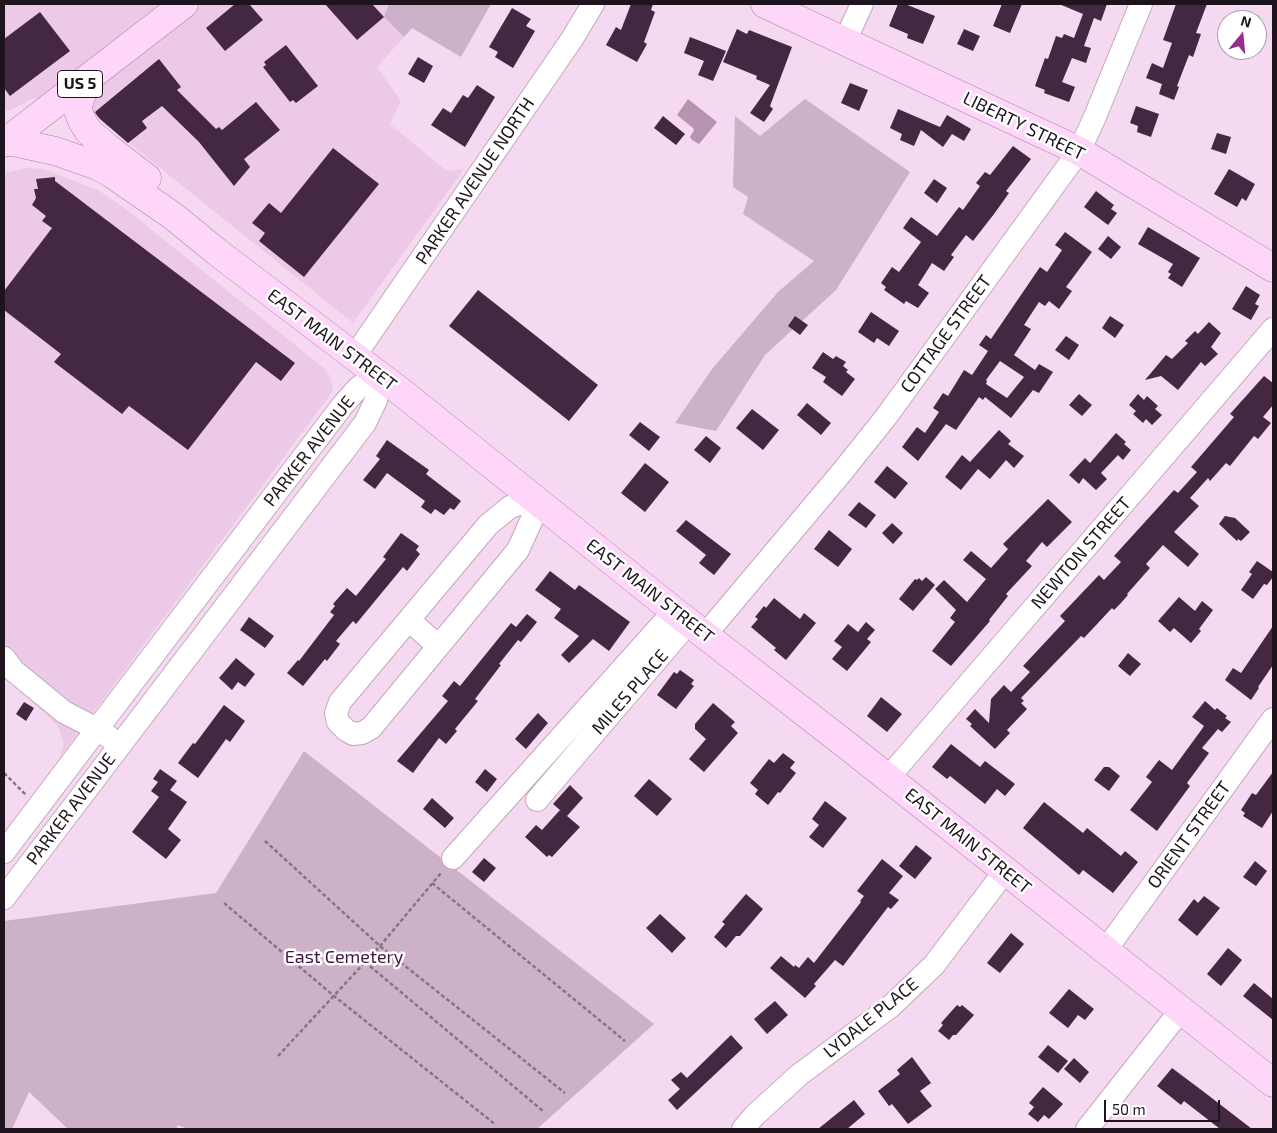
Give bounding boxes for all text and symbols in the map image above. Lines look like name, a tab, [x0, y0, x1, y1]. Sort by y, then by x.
north arrow	[1217, 10, 1267, 60]
text: N	[1239, 12, 1254, 31]
road number: US 5	[58, 70, 102, 98]
street label: LIBERTY STREET	[959, 87, 1089, 165]
street label: PARKER AVENUE NORTH	[411, 93, 539, 269]
street label: COTTAGE STREET	[896, 271, 996, 397]
street label: EAST MAIN STREET	[263, 284, 401, 396]
street label: PARKER AVENUE	[259, 391, 359, 511]
street label: NEWTON STREET	[1027, 493, 1135, 613]
street label: EAST MAIN STREET	[582, 534, 718, 648]
street label: MILES PLACE	[587, 645, 673, 739]
street label: PARKER AVENUE	[22, 749, 120, 869]
street label: ORIENT STREET	[1143, 777, 1235, 893]
street label: EAST MAIN STREET	[900, 783, 1036, 899]
park label: East Cemetery	[285, 946, 403, 968]
street label: LYDALE PLACE	[819, 973, 923, 1063]
scale bar	[1107, 1090, 1223, 1122]
text: 50 m	[1112, 1100, 1146, 1118]

